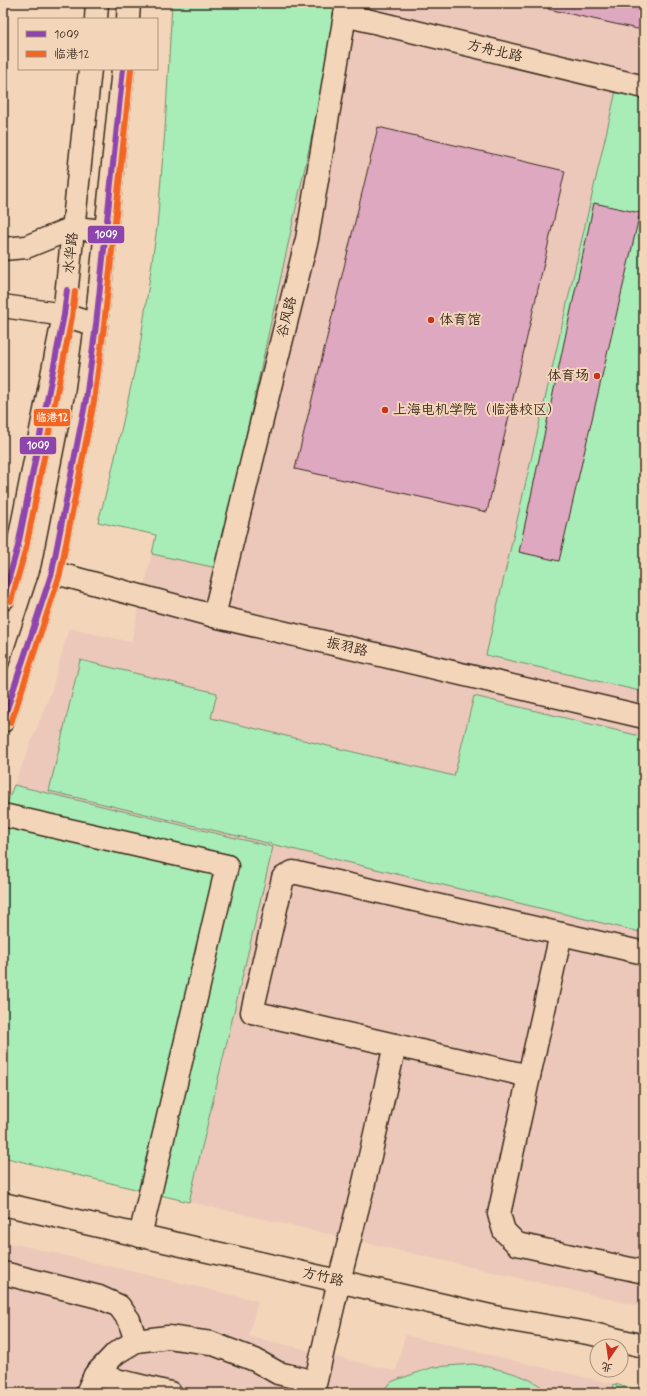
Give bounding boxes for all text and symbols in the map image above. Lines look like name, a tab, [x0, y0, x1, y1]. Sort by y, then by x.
legend	[18, 18, 158, 70]
text: 1009	[54, 27, 79, 43]
street label: 方舟北路	[466, 36, 524, 66]
text: 临港12	[54, 47, 90, 63]
line badge: 1009	[87, 225, 125, 244]
text: 1009	[94, 228, 118, 242]
street label: 水华路	[60, 231, 82, 275]
street label: 谷风路	[273, 294, 301, 340]
place label: 体育馆	[439, 311, 481, 329]
marker: 体育馆	[426, 315, 436, 325]
place label: 体育场	[547, 367, 589, 385]
marker: 体育场	[592, 371, 602, 381]
place label: 上海电机学院（临港校区）	[393, 401, 561, 419]
marker: 上海电机学院（临港校区）	[380, 405, 390, 415]
line badge: 临港12	[33, 408, 71, 427]
text: 临港12	[36, 411, 69, 425]
line badge: 1009	[19, 436, 57, 455]
text: 1009	[26, 439, 50, 453]
street label: 振羽路	[325, 634, 369, 660]
street label: 方竹路	[301, 1264, 345, 1290]
north arrow	[589, 1338, 629, 1378]
text: 北	[600, 1359, 614, 1375]

